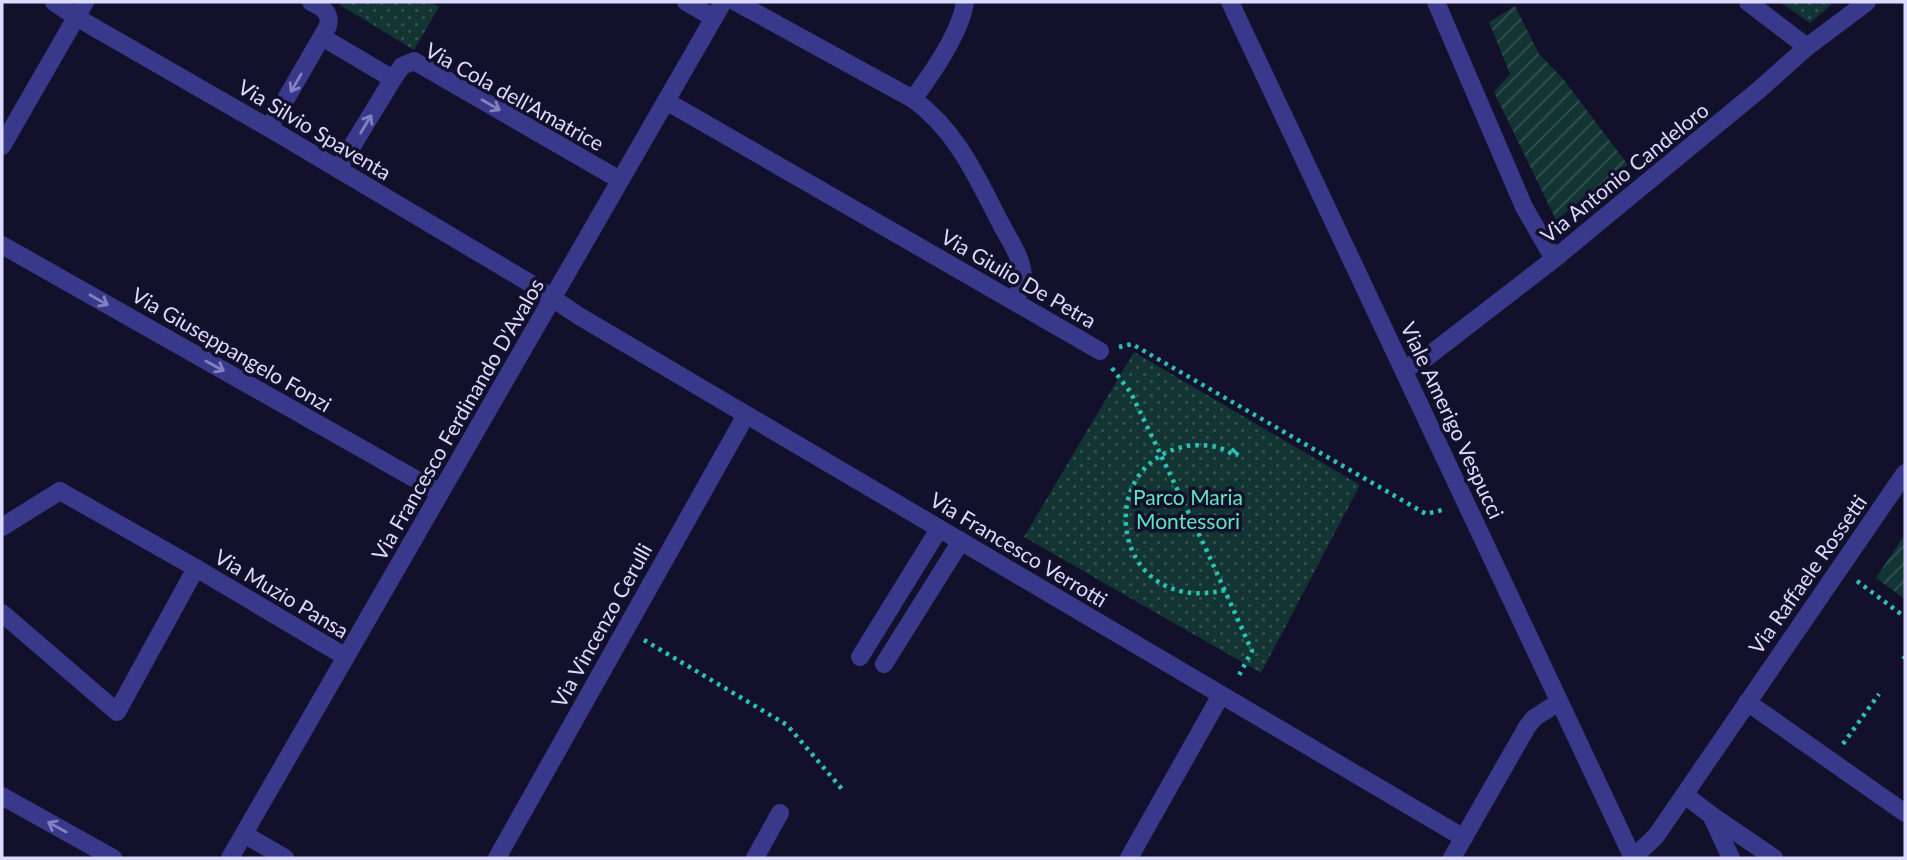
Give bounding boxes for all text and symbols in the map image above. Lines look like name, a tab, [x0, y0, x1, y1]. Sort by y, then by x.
street label: Via Cola dell'Amatrice	[421, 37, 609, 155]
one-way arrow	[289, 72, 303, 92]
street label: Via Silvio Spaventa	[234, 74, 396, 184]
street label: Via Antonio Candeloro	[1535, 97, 1713, 247]
one-way arrow	[480, 98, 500, 112]
one-way arrow	[359, 114, 373, 134]
street label: Via Giulio De Petra	[937, 223, 1101, 333]
street label: Via Francesco Ferdinando D'Avalos	[366, 274, 548, 564]
street label: Via Giuseppangelo Fonzi	[128, 282, 336, 416]
one-way arrow	[88, 294, 109, 307]
street label: Viale Amerigo Vespucci	[1396, 318, 1510, 522]
one-way arrow	[204, 360, 225, 373]
park label: Parco Maria Montessori	[1133, 484, 1243, 533]
street label: Via Francesco Verrotti	[926, 486, 1112, 612]
street label: Via Raffaele Rossetti	[1743, 490, 1871, 658]
street label: Via Vincenzo Cerulli	[546, 539, 656, 711]
street label: Via Muzio Pansa	[210, 543, 354, 643]
one-way arrow	[48, 820, 68, 834]

